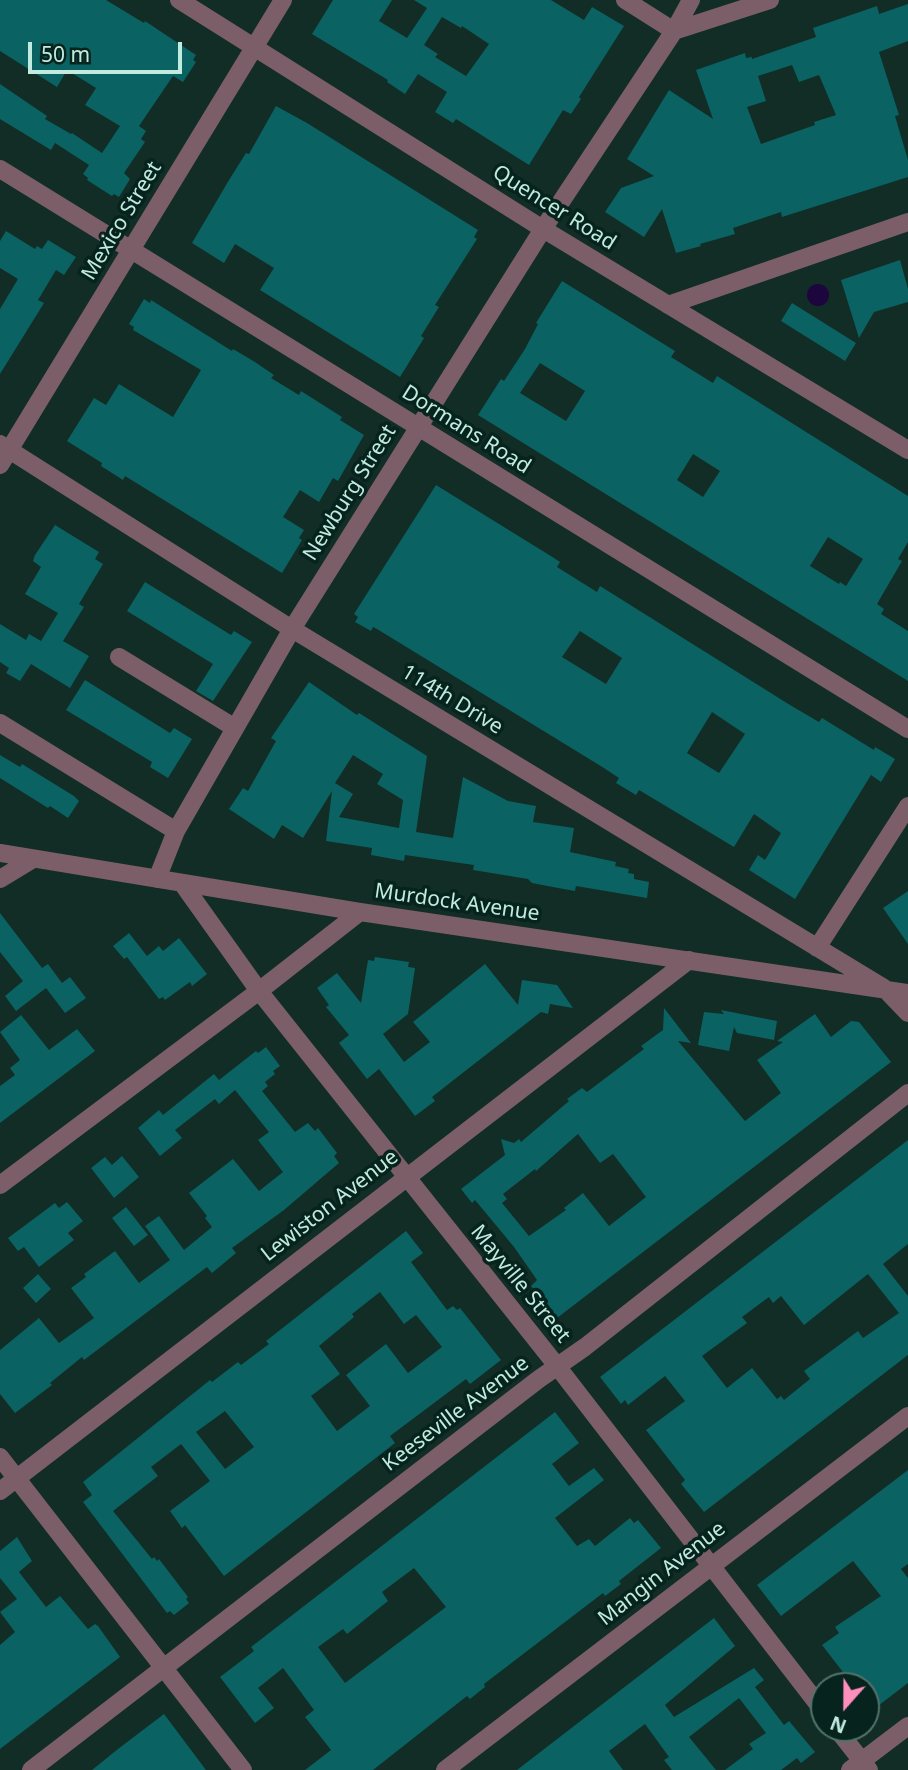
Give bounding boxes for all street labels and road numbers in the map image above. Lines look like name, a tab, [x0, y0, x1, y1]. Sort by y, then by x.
street label: Mexico Street	[77, 157, 167, 285]
street label: Quencer Road	[488, 160, 620, 256]
street label: Dormans Road	[397, 380, 535, 480]
street label: Newburg Street	[298, 420, 402, 566]
street label: 114th Drive	[397, 660, 507, 740]
street label: Murdock Avenue	[373, 879, 541, 927]
street label: Lewiston Avenue	[256, 1145, 404, 1267]
street label: Mayville Street	[465, 1220, 575, 1348]
street label: Keeseville Avenue	[378, 1351, 534, 1477]
street label: Mangin Avenue	[593, 1517, 731, 1631]

